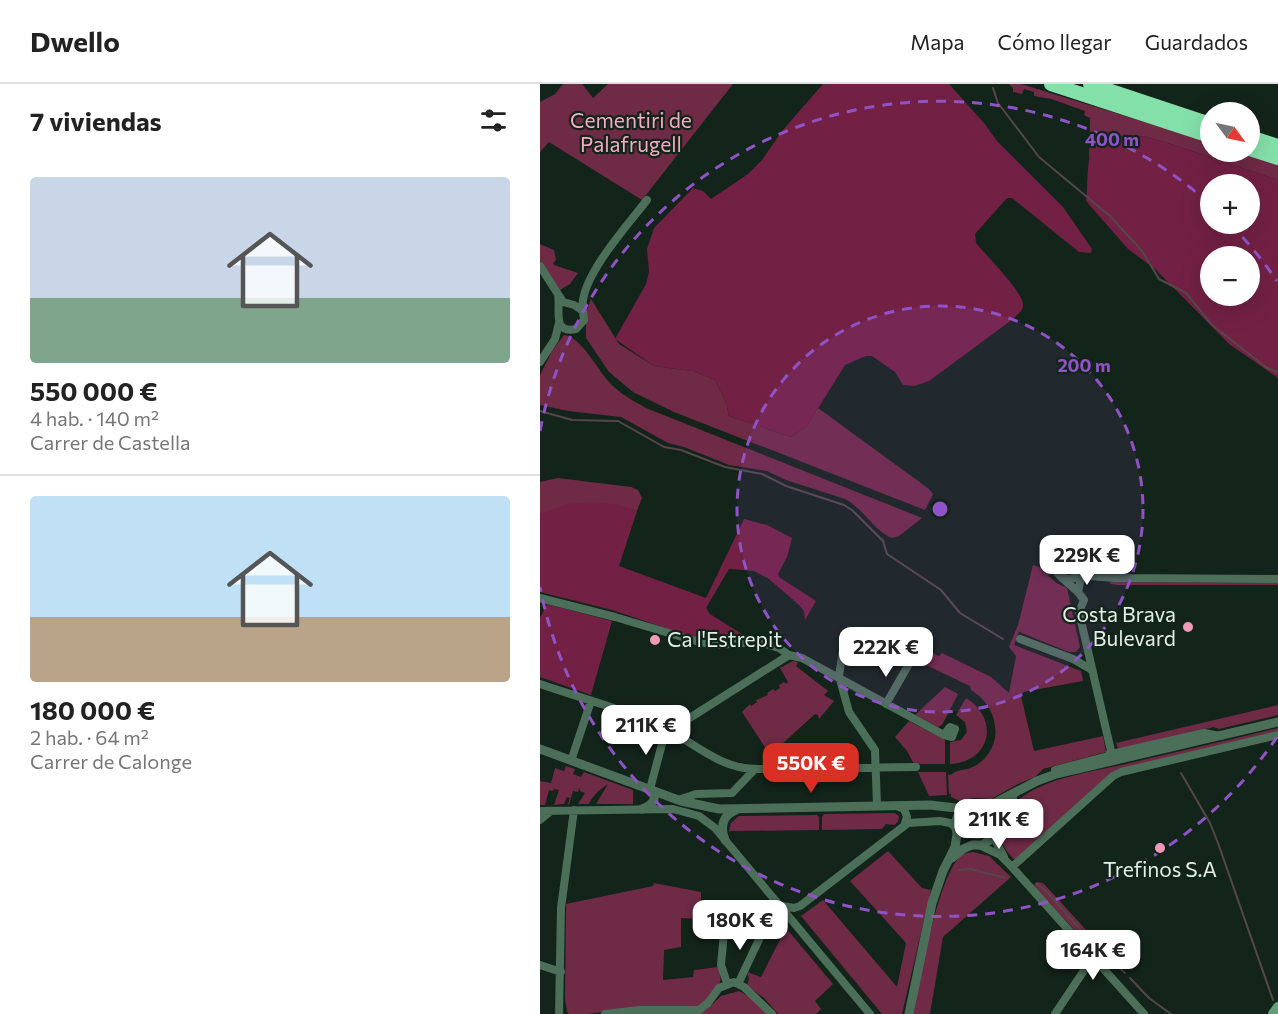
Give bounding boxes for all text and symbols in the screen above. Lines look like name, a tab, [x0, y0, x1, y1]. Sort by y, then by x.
text: Dwello	[30, 24, 120, 58]
text: Mapa	[910, 29, 965, 54]
text: Cómo llegar	[998, 29, 1112, 54]
text: Guardados	[1145, 29, 1248, 54]
north arrow	[1200, 102, 1260, 162]
map controls	[1200, 102, 1260, 306]
icon: filters	[477, 104, 510, 137]
text: 7 viviendas	[30, 105, 162, 136]
park label: Cementiri de Palafrugell	[570, 107, 692, 156]
text: 400 m	[1085, 128, 1139, 150]
button: +	[1200, 174, 1260, 234]
icon: home	[216, 216, 324, 324]
button: −	[1200, 246, 1260, 306]
text: 200 m	[1057, 354, 1111, 376]
text: 550 000 €	[30, 375, 158, 406]
text: 4 hab. · 140 m²	[30, 406, 159, 430]
text: Carrer de Castella	[30, 430, 191, 454]
centre of rings	[930, 499, 950, 519]
icon: home	[216, 535, 324, 643]
pin: 229K €	[1038, 535, 1136, 586]
text: 229K €	[1054, 542, 1120, 566]
place label: Costa Brava Bulevard	[1062, 601, 1176, 650]
marker: Costa Brava Bulevard	[1181, 620, 1195, 634]
place label: Ca l'Estrepit	[667, 626, 782, 651]
pin: 222K €	[837, 627, 935, 678]
marker: Ca l'Estrepit	[648, 633, 662, 647]
text: 222K €	[853, 634, 919, 658]
text: 180 000 €	[30, 694, 155, 725]
pin: 211K €	[597, 705, 695, 756]
text: 211K €	[615, 712, 677, 736]
text: 2 hab. · 64 m²	[30, 725, 149, 749]
pin: 550K €	[762, 743, 860, 794]
text: Carrer de Calonge	[30, 749, 192, 773]
text: 550K €	[777, 750, 845, 774]
pin: 211K €	[950, 799, 1048, 850]
text: 211K €	[968, 806, 1030, 830]
marker: Trefinos S.A	[1153, 841, 1167, 855]
place label: Trefinos S.A	[1103, 856, 1217, 881]
pin: 180K €	[691, 900, 789, 951]
text: 180K €	[707, 907, 773, 931]
pin: 164K €	[1044, 930, 1142, 981]
text: 164K €	[1060, 937, 1126, 961]

